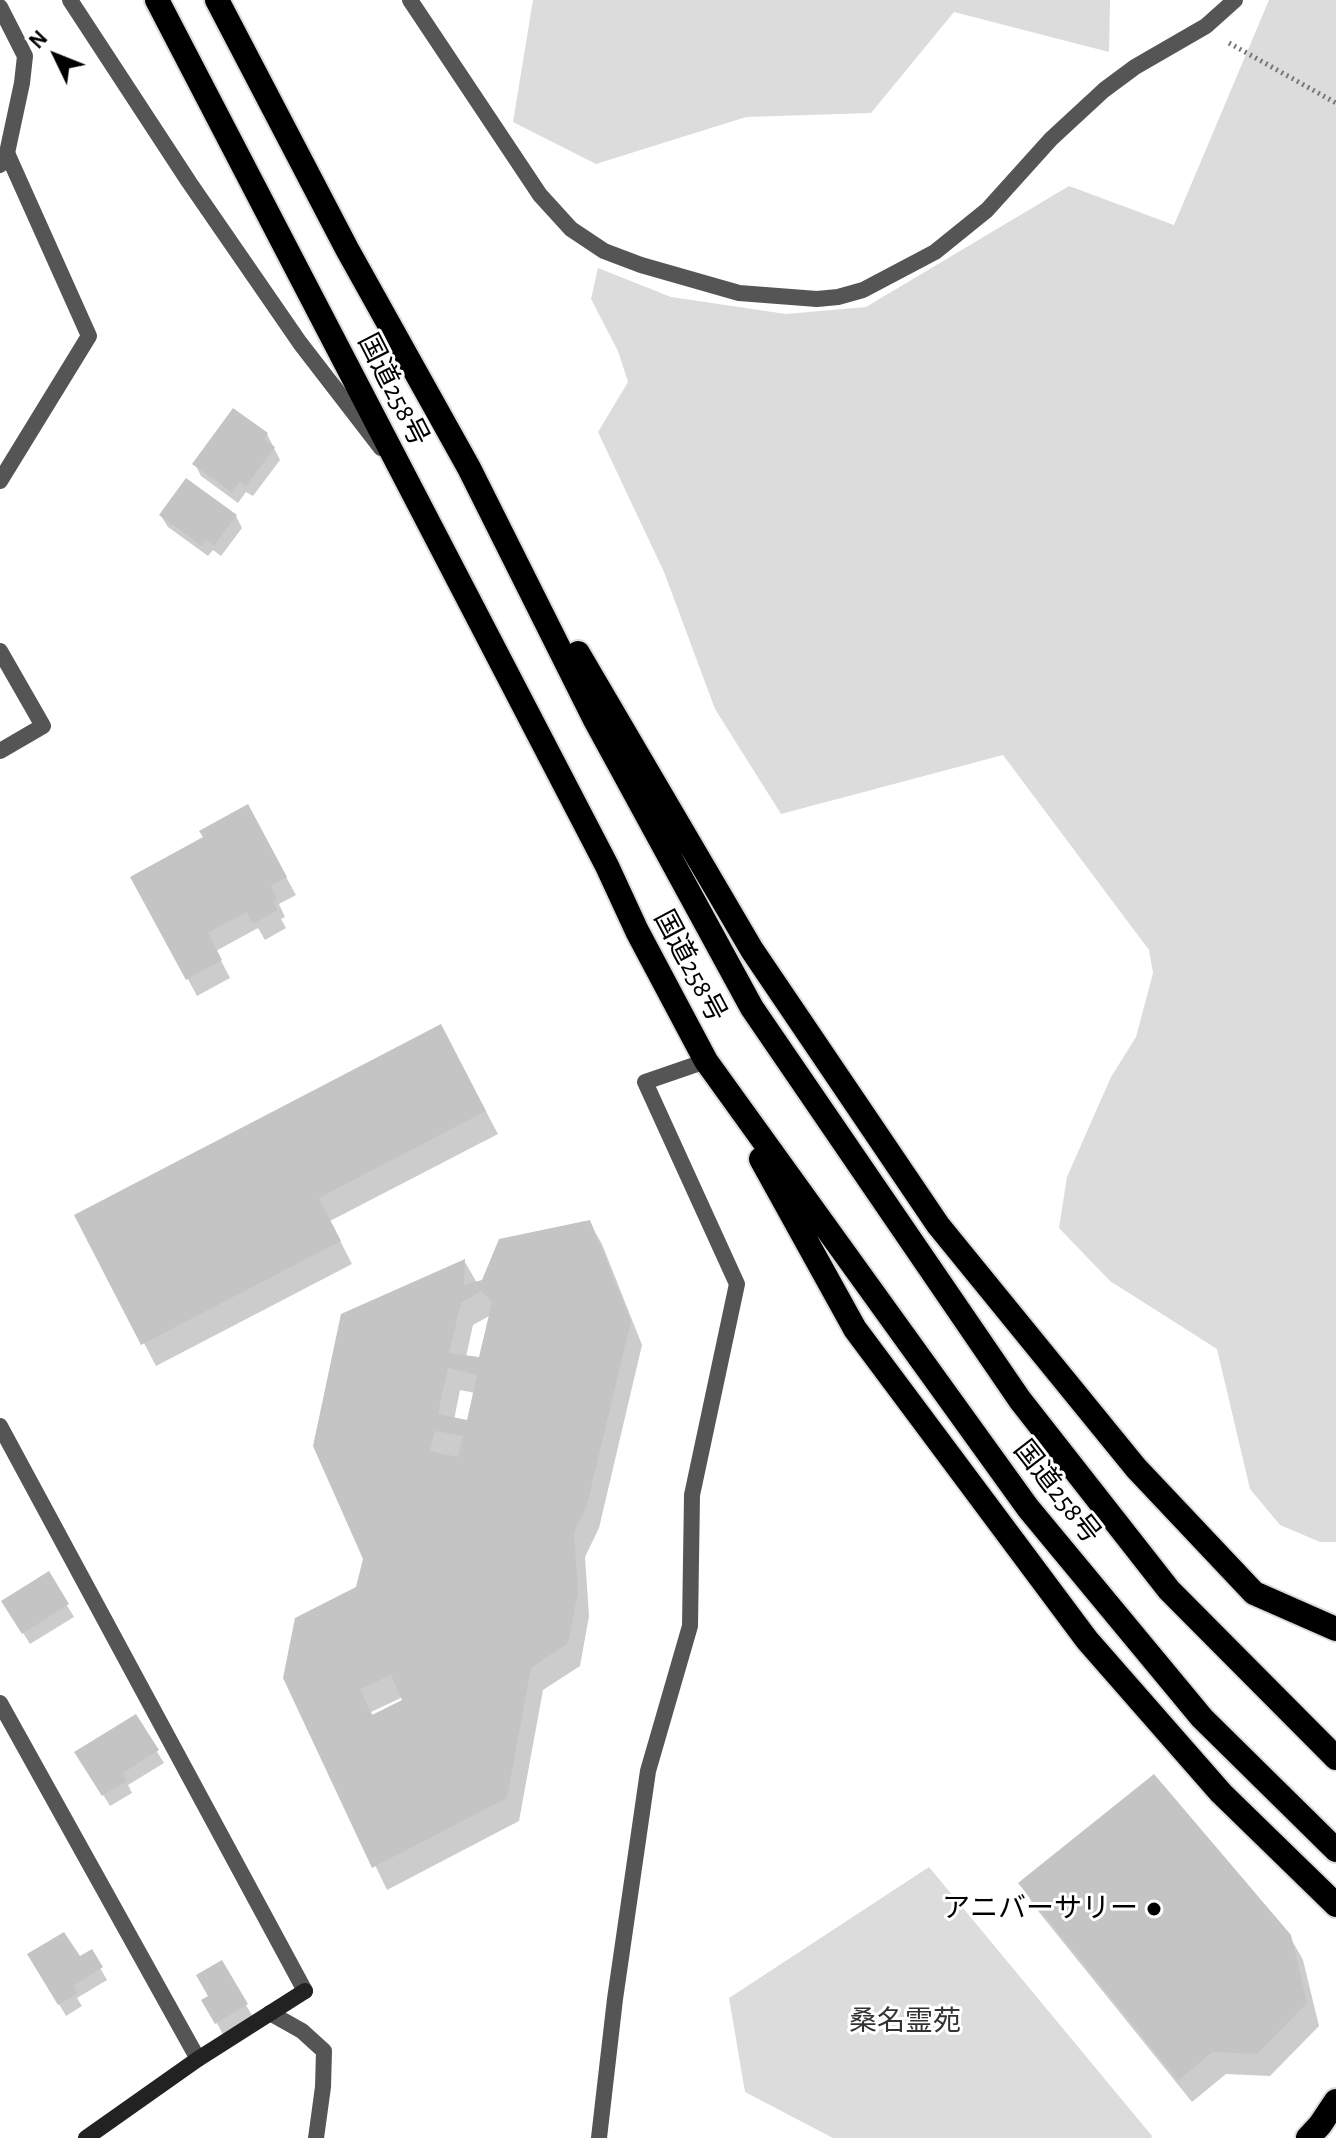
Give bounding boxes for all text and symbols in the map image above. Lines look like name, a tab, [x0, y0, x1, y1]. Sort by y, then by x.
north arrow	[16, 16, 96, 96]
text: N	[25, 27, 52, 53]
street label: 国道258号	[350, 328, 436, 452]
street label: 国道258号	[647, 904, 733, 1028]
street label: 国道258号	[1006, 1434, 1108, 1550]
place label: アニバーサリー	[942, 1892, 1138, 1926]
marker: アニバーサリー	[1145, 1900, 1163, 1918]
park label: 桑名霊苑	[849, 2005, 961, 2039]

